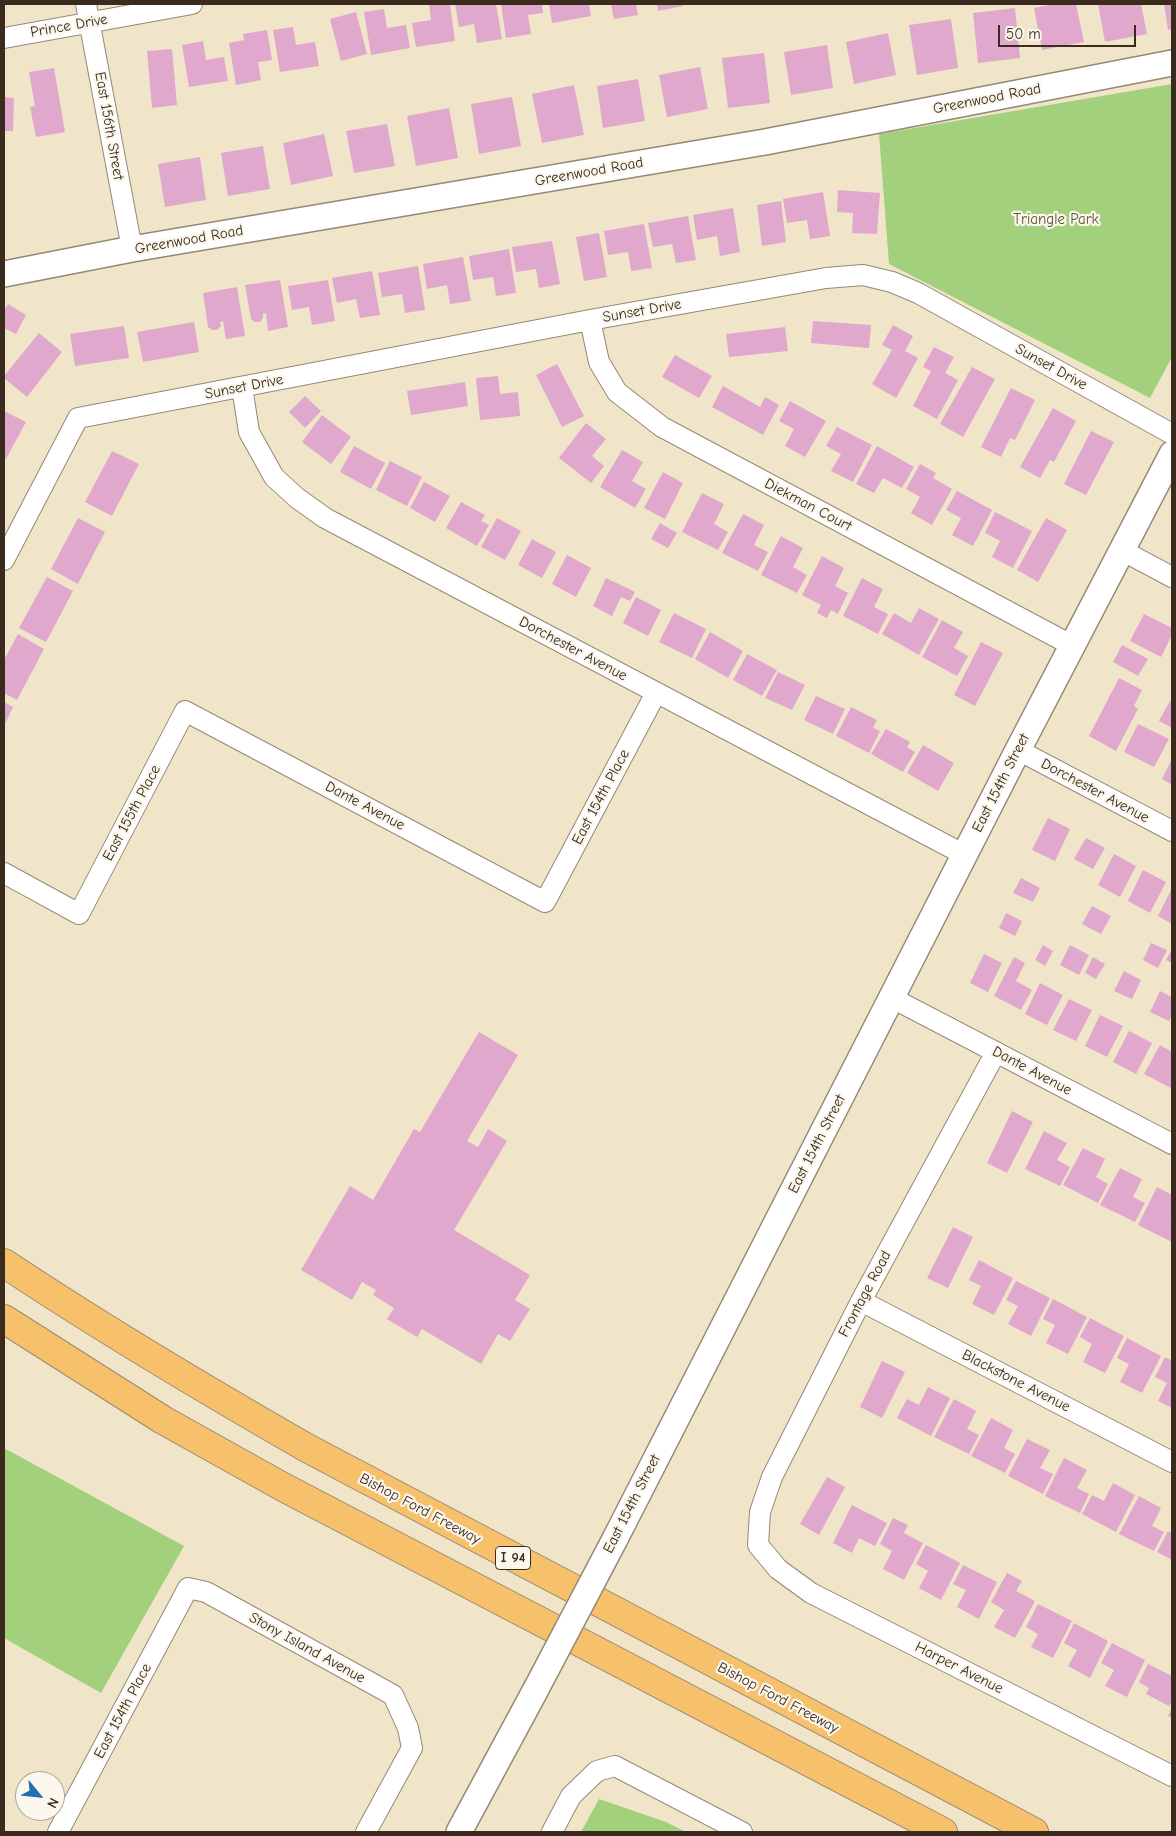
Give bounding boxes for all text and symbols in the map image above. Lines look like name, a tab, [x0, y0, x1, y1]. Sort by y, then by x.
street label: Prince Drive	[29, 10, 109, 42]
scale bar	[1001, 15, 1138, 47]
text: 50 m	[1006, 25, 1041, 43]
street label: East 156th Street	[91, 71, 127, 181]
street label: Greenwood Road	[931, 80, 1043, 118]
street label: Greenwood Road	[533, 154, 645, 190]
park label: Triangle Park	[1013, 211, 1099, 229]
street label: Greenwood Road	[133, 222, 245, 258]
street label: Sunset Drive	[601, 295, 683, 327]
street label: Sunset Drive	[1012, 340, 1090, 394]
street label: Sunset Drive	[203, 371, 285, 403]
street label: Diekman Court	[761, 474, 855, 536]
street label: Dorchester Avenue	[516, 613, 630, 685]
street label: East 154th Street	[968, 731, 1034, 835]
street label: East 154th Place	[568, 746, 634, 848]
street label: Dorchester Avenue	[1038, 755, 1152, 827]
street label: East 155th Place	[99, 762, 165, 864]
street label: Dante Avenue	[322, 778, 408, 834]
street label: Dante Avenue	[989, 1043, 1075, 1099]
street label: East 154th Street	[784, 1092, 850, 1196]
street label: Frontage Road	[835, 1248, 895, 1340]
street label: Blackstone Avenue	[959, 1346, 1073, 1416]
street label: East 154th Street	[599, 1452, 665, 1556]
street label: Bishop Ford Freeway	[356, 1469, 484, 1549]
road number: I 94	[496, 1546, 530, 1570]
street label: Stony Island Avenue	[246, 1609, 368, 1687]
street label: Harper Avenue	[912, 1638, 1006, 1698]
street label: Bishop Ford Freeway	[714, 1658, 842, 1738]
street label: East 154th Place	[90, 1660, 156, 1762]
north arrow	[15, 1771, 65, 1821]
text: N	[43, 1795, 62, 1811]

